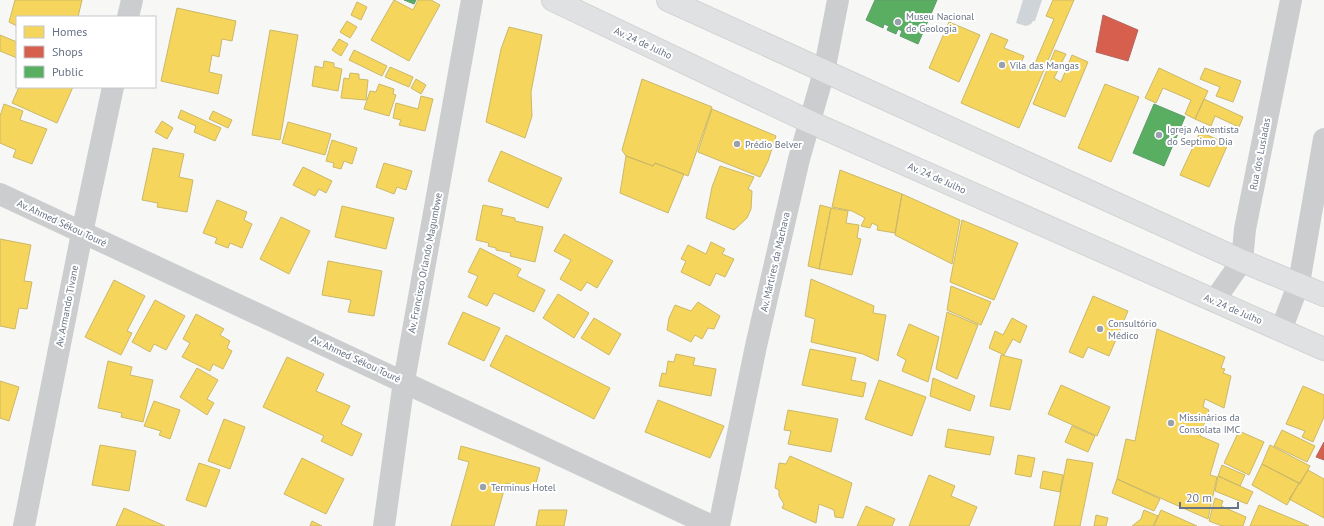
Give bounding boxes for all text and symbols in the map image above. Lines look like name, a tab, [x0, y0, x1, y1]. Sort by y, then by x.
place label: Museu Nacional de Geologia	[906, 10, 974, 35]
legend	[16, 16, 156, 88]
marker: Museu Nacional de Geologia	[893, 17, 903, 27]
text: Homes	[52, 24, 87, 39]
street label: Av. 24 de Julho	[612, 24, 674, 62]
text: Shops	[52, 44, 83, 59]
place label: Vila das Mangas	[1009, 59, 1079, 72]
marker: Vila das Mangas	[997, 60, 1007, 70]
text: Public	[52, 64, 84, 79]
street label: Rua dos Lusíadas	[1247, 117, 1273, 191]
place label: Igreja Adventista do Septimo Dia	[1167, 123, 1239, 148]
marker: Igreja Adventista do Septimo Dia	[1154, 130, 1164, 140]
place label: Prédio Belver	[745, 138, 802, 151]
marker: Prédio Belver	[732, 139, 742, 149]
street label: Av. 24 de Julho	[906, 159, 968, 197]
street label: Av. Francisco Orlando Magumbwe	[405, 192, 445, 334]
street label: Av. Ahmed Sékou Touré	[15, 196, 109, 250]
street label: Av. Mártires da Machava	[757, 211, 793, 313]
street label: Av. Armando Tivane	[53, 264, 81, 348]
street label: Av. 24 de Julho	[1202, 291, 1264, 327]
place label: Consultório Médico	[1108, 317, 1157, 342]
marker: Consultório Médico	[1095, 324, 1105, 334]
street label: Av. Ahmed Sékou Touré	[309, 332, 403, 386]
place label: Missinários da Consolata IMC	[1179, 411, 1240, 436]
marker: Missinários da Consolata IMC	[1166, 418, 1176, 428]
place label: Terminus Hotel	[491, 481, 556, 494]
marker: Terminus Hotel	[478, 482, 488, 492]
scale bar	[1180, 484, 1238, 510]
text: 20 m	[1186, 490, 1212, 505]

